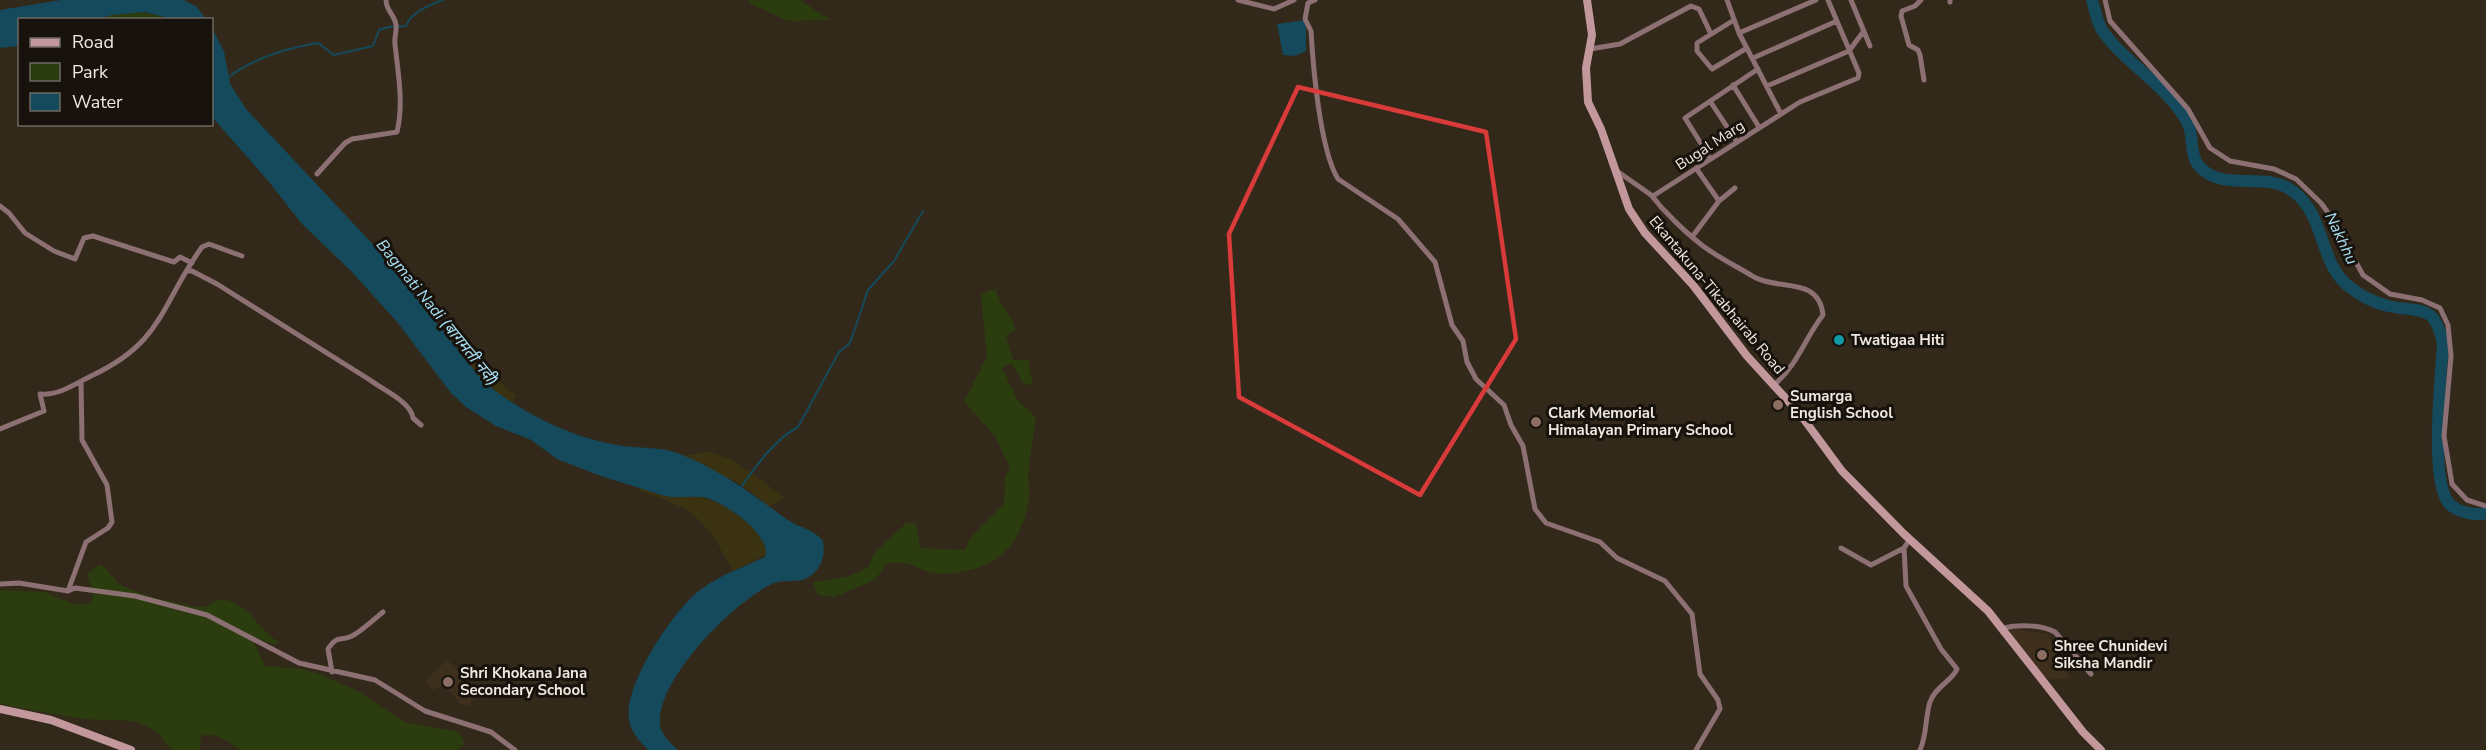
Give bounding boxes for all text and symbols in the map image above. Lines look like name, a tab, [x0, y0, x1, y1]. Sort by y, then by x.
legend	[18, 18, 213, 126]
text: Road	[72, 30, 114, 54]
text: Park	[72, 60, 109, 84]
text: Water	[72, 90, 123, 114]
street label: Bugal Marg	[1672, 115, 1748, 175]
water label: Nakhhu	[2319, 209, 2363, 268]
street label: Ekantakuna-Tikabhairab Road	[1645, 212, 1789, 378]
water label: Bagmati Nadi (बागमती नदी)	[371, 235, 503, 391]
place label: Twatigaa Hiti	[1851, 330, 1944, 350]
marker: Twatigaa Hiti	[1832, 333, 1846, 347]
place label: Sumarga English School	[1790, 386, 1893, 423]
marker: Sumarga English School	[1771, 398, 1785, 412]
place label: Clark Memorial Himalayan Primary School	[1548, 403, 1733, 440]
marker: Clark Memorial Himalayan Primary School	[1529, 415, 1543, 429]
place label: Shree Chunidevi Siksha Mandir	[2054, 636, 2167, 673]
marker: Shree Chunidevi Siksha Mandir	[2035, 648, 2049, 662]
place label: Shri Khokana Jana Secondary School	[460, 663, 587, 700]
marker: Shri Khokana Jana Secondary School	[441, 675, 455, 689]

